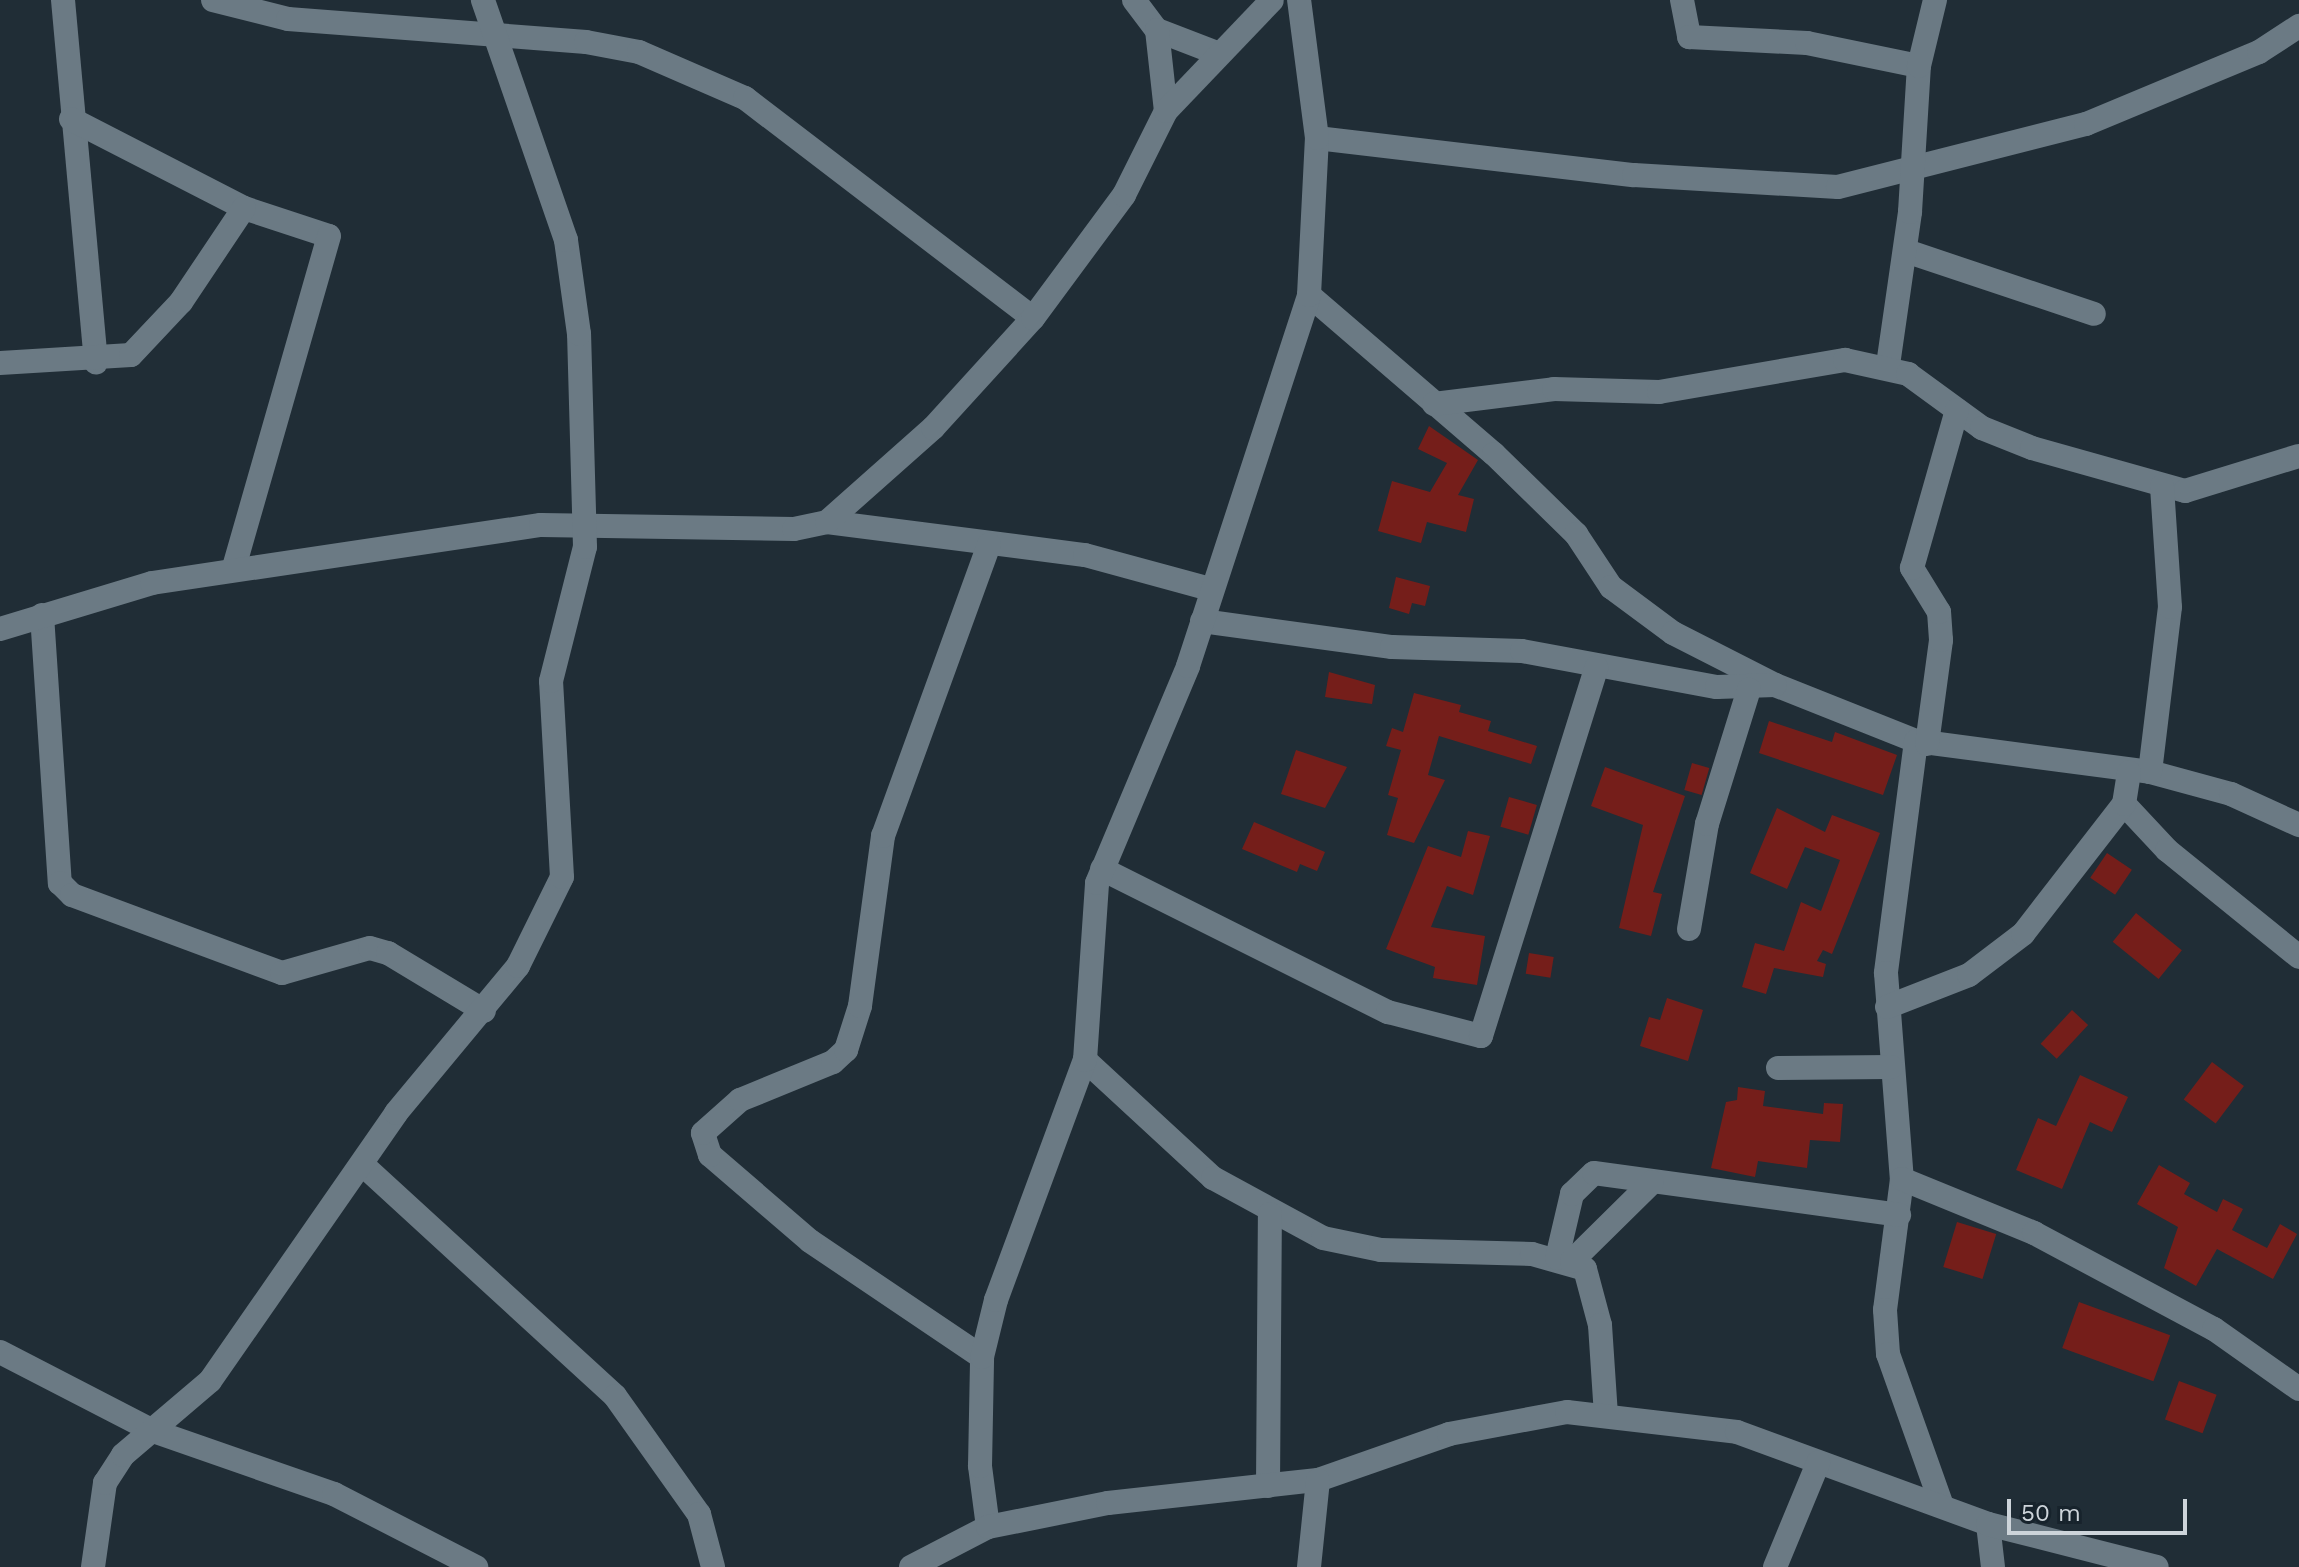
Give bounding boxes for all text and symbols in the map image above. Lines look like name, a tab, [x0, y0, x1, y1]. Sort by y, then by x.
scale bar	[2011, 1483, 2191, 1533]
text: 50 m	[2021, 1499, 2081, 1527]

